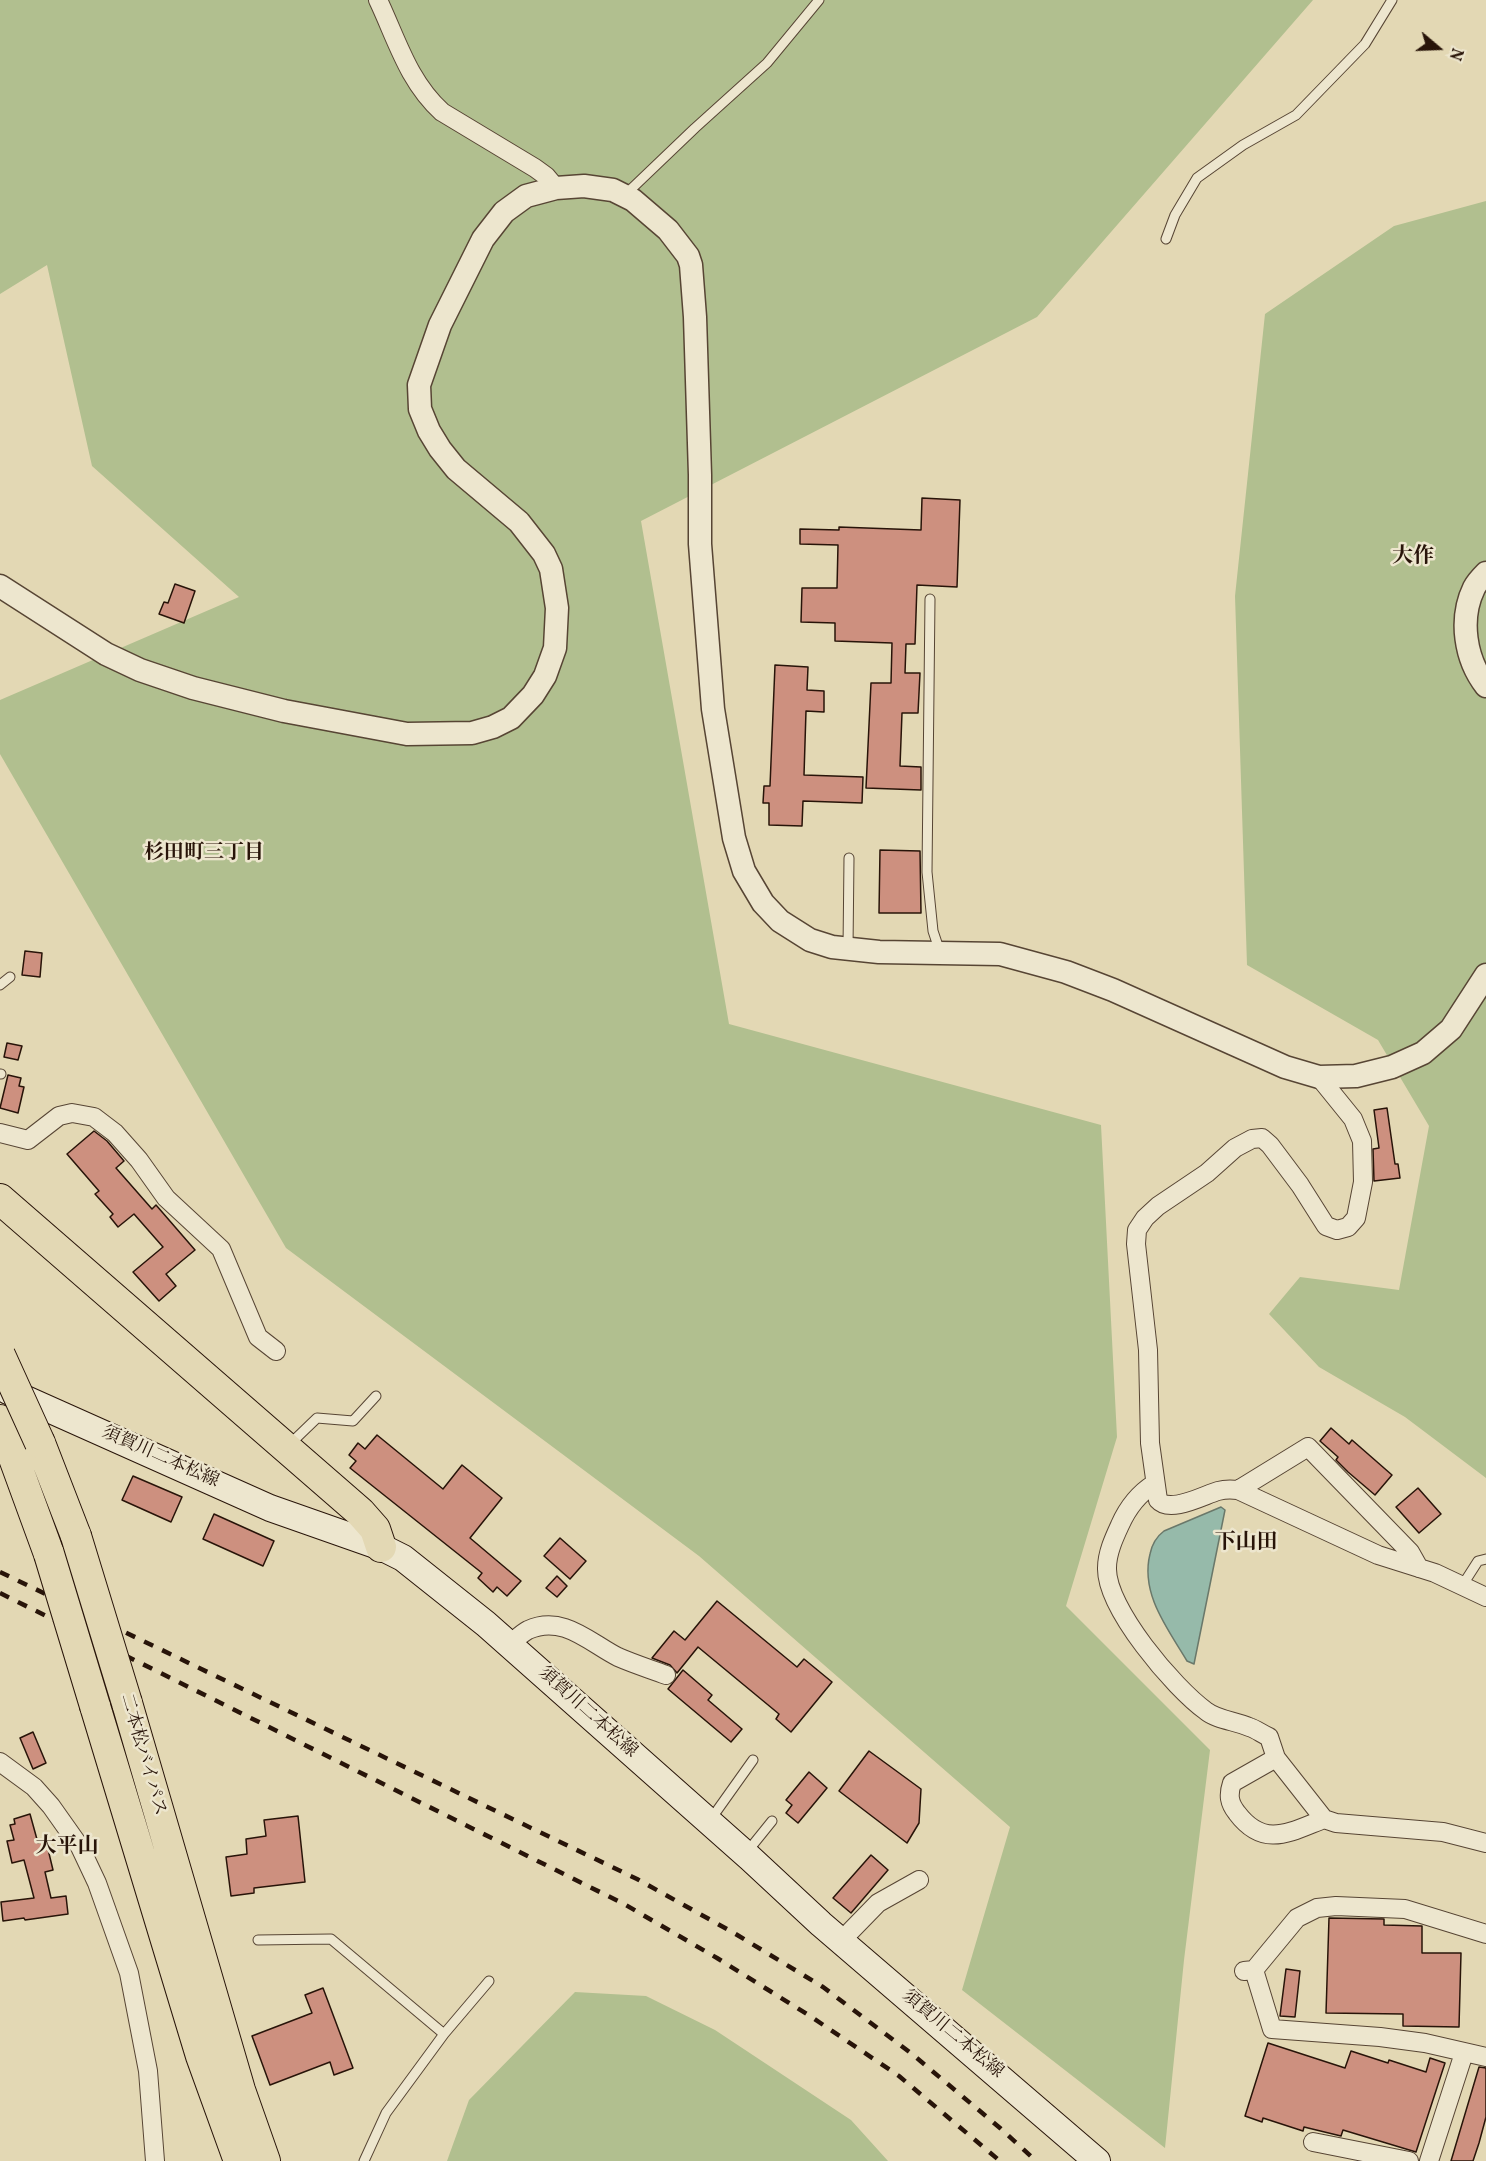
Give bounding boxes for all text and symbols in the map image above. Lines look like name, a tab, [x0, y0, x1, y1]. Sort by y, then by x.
north arrow	[1408, 18, 1468, 78]
text: N	[1443, 45, 1467, 63]
district label: 大作	[1392, 545, 1434, 571]
district label: 杉田町三丁目	[144, 842, 264, 866]
street label: 須賀川二本松線	[98, 1423, 222, 1493]
district label: 下山田	[1215, 1531, 1277, 1557]
street label: 須賀川二本松線	[533, 1663, 641, 1763]
street label: 二本松バイパス	[114, 1691, 170, 1819]
district label: 大平山	[36, 1835, 98, 1861]
street label: 須賀川二本松線	[897, 1986, 1007, 2084]

